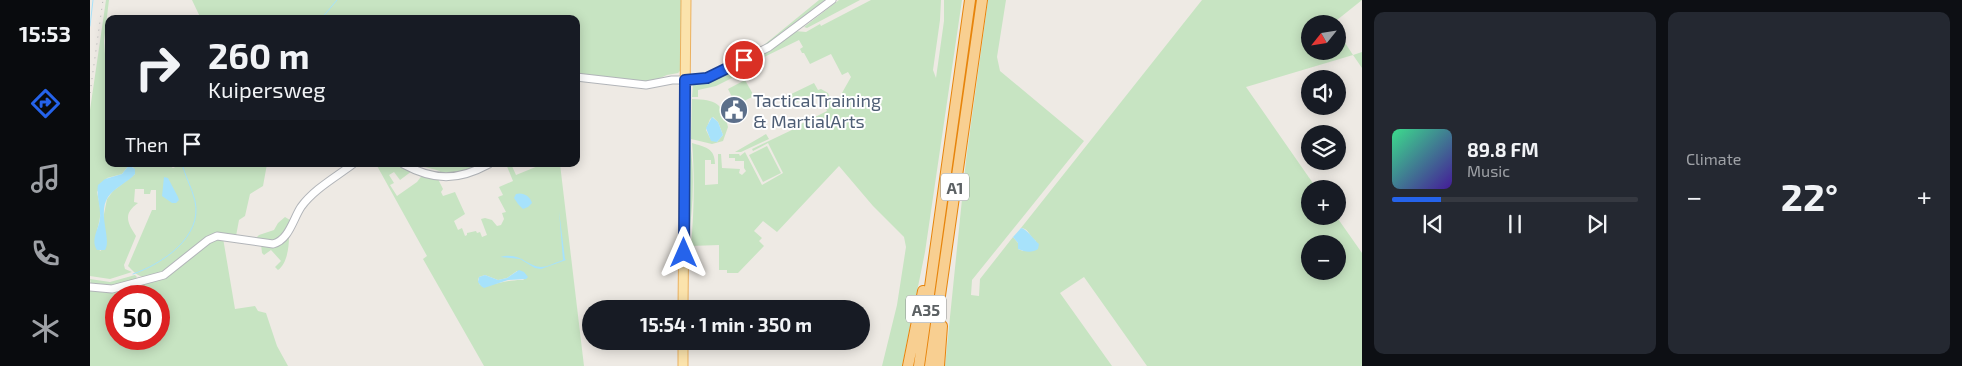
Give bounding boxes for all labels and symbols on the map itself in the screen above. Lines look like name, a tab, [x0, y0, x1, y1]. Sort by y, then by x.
north arrow	[1301, 15, 1346, 60]
pin	[723, 39, 765, 81]
place label: TacticalTraining & MartialArts	[753, 89, 881, 132]
public building icon: TacticalTraining & MartialArts	[719, 95, 749, 125]
road number: A1	[941, 173, 969, 200]
position arrow	[657, 226, 709, 278]
speed limit sign: 50	[105, 285, 170, 350]
road number: A35	[906, 296, 946, 322]

